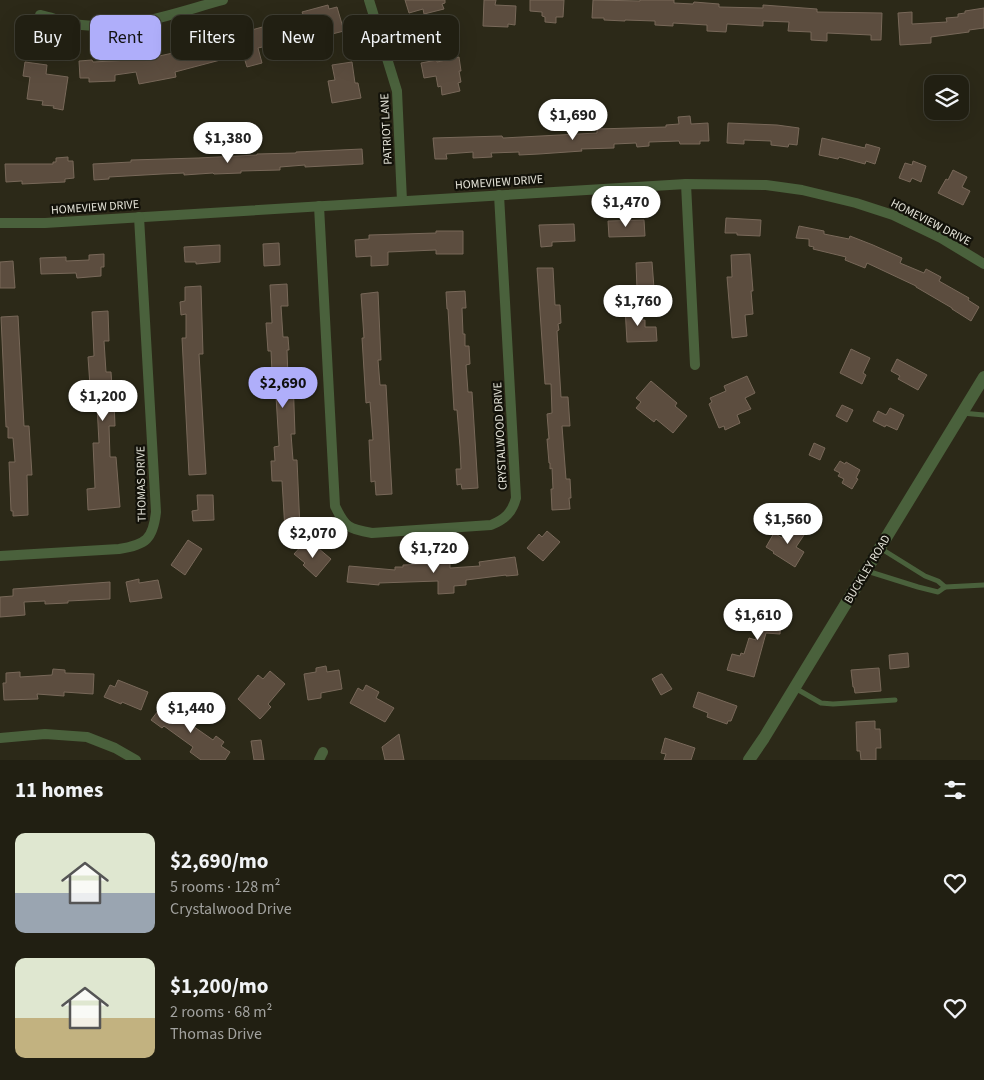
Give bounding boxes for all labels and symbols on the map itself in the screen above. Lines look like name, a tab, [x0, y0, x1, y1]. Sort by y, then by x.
street label: PATRIOT LANE	[376, 93, 397, 165]
pin: $1,690	[532, 98, 614, 141]
pin: $1,380	[187, 121, 269, 164]
street label: HOMEVIEW DRIVE	[454, 171, 544, 194]
pin: $1,470	[585, 186, 667, 228]
street label: HOMEVIEW DRIVE	[888, 195, 974, 250]
street label: HOMEVIEW DRIVE	[50, 196, 140, 219]
pin: $1,760	[597, 284, 679, 327]
pin: $2,690	[242, 366, 324, 409]
pin: $1,200	[62, 380, 144, 422]
street label: CRYSTALWOOD DRIVE	[489, 382, 512, 490]
street label: THOMAS DRIVE	[132, 446, 151, 522]
pin: $1,560	[747, 502, 829, 545]
pin: $2,070	[272, 516, 354, 559]
pin: $1,720	[393, 532, 475, 574]
street label: BUCKLEY ROAD	[840, 532, 895, 607]
pin: $1,610	[717, 598, 799, 641]
pin: $1,440	[150, 692, 232, 734]

